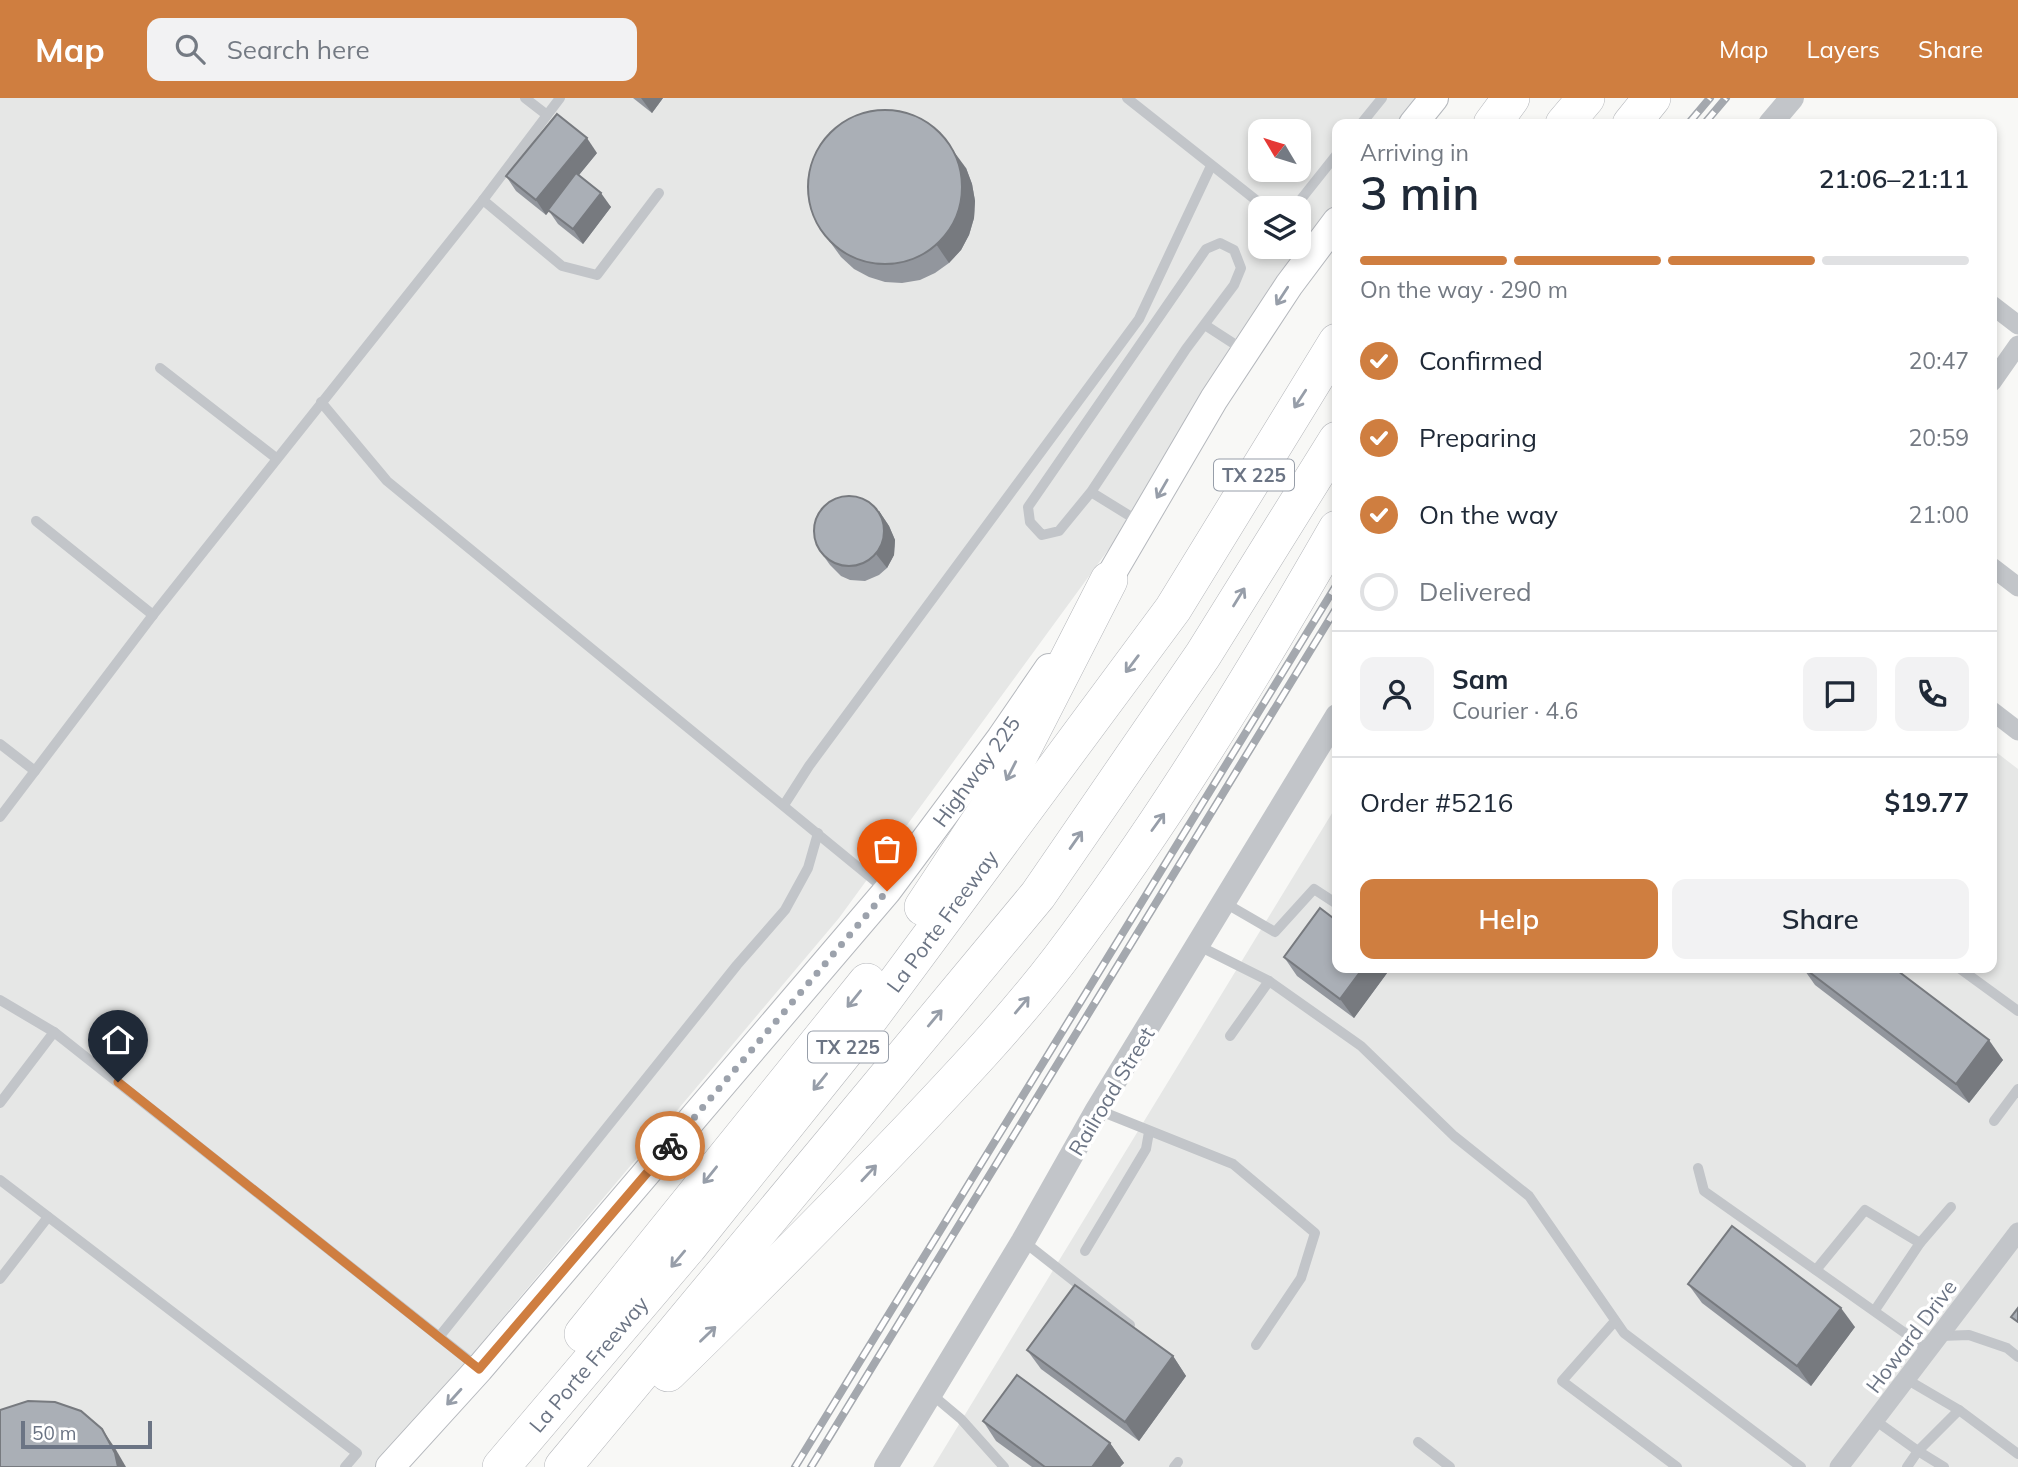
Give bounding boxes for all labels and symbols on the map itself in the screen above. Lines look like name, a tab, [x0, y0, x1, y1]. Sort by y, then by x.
north arrow	[1248, 119, 1311, 182]
one-way arrow	[1275, 286, 1289, 305]
one-way arrow	[1293, 389, 1307, 409]
road number: TX 225	[1214, 460, 1294, 490]
one-way arrow	[1155, 479, 1169, 499]
one-way arrow	[1233, 587, 1247, 607]
one-way arrow	[1125, 654, 1139, 673]
street label: Highway 225	[927, 711, 1025, 832]
one-way arrow	[1003, 761, 1017, 781]
one-way arrow	[1151, 813, 1165, 832]
pin	[857, 819, 917, 891]
one-way arrow	[1069, 830, 1083, 850]
street label: La Porte Freeway	[881, 845, 1003, 997]
one-way arrow	[846, 989, 861, 1007]
one-way arrow	[1014, 996, 1030, 1014]
pin	[88, 1010, 148, 1082]
one-way arrow	[927, 1010, 943, 1028]
street label: Railroad Street	[1062, 1022, 1160, 1160]
road number: TX 225	[808, 1032, 888, 1063]
one-way arrow	[813, 1072, 828, 1090]
courier	[635, 1111, 705, 1181]
one-way arrow	[860, 1164, 877, 1181]
one-way arrow	[702, 1165, 718, 1183]
one-way arrow	[670, 1250, 686, 1268]
street label: Howard Drive	[1860, 1274, 1962, 1398]
street label: La Porte Freeway	[523, 1291, 654, 1438]
one-way arrow	[699, 1325, 716, 1342]
one-way arrow	[446, 1388, 462, 1406]
scale bar	[21, 1418, 152, 1450]

